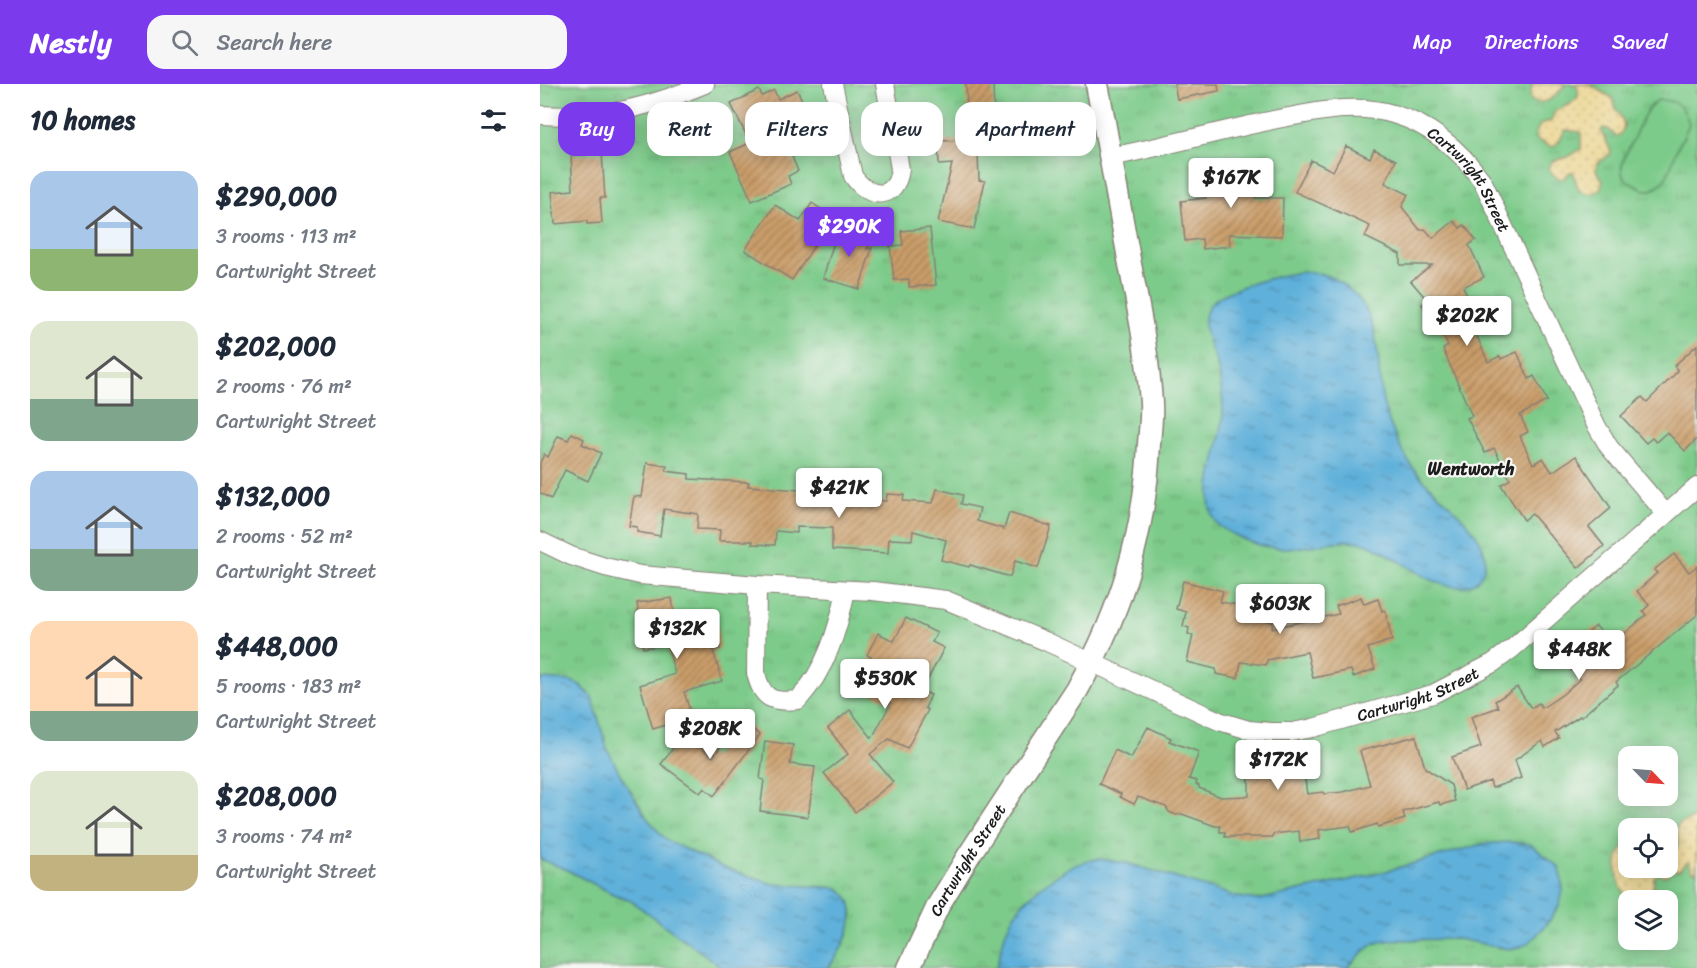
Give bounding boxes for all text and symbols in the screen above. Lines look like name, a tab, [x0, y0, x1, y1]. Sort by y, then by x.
search box	[147, 15, 567, 69]
text: Nestly	[30, 18, 111, 67]
text: Search here	[216, 23, 332, 62]
text: Map	[1413, 23, 1451, 61]
text: Directions	[1484, 23, 1579, 61]
text: Saved	[1612, 23, 1667, 61]
icon: search	[168, 26, 201, 59]
text: 10 homes	[30, 97, 135, 143]
chip: Buy	[558, 102, 635, 156]
chip: Rent	[647, 102, 733, 156]
chip: Filters	[745, 102, 849, 156]
chip: New	[861, 102, 943, 156]
chip: Apartment	[955, 102, 1096, 156]
icon: filters	[477, 104, 510, 137]
street label: Cartwright Street	[1421, 119, 1518, 237]
pin: $167K	[1189, 158, 1273, 209]
text: $167K	[1203, 160, 1259, 195]
text: $290,000	[216, 173, 337, 219]
icon: home	[78, 195, 150, 267]
pin: $290K	[807, 207, 891, 258]
text: $290K	[818, 209, 880, 244]
text: 3 rooms · 113 m²	[216, 219, 357, 254]
text: Cartwright Street	[216, 254, 376, 289]
pin: $202K	[1425, 296, 1509, 347]
text: $202K	[1436, 298, 1498, 333]
text: $202,000	[216, 323, 336, 369]
icon: home	[78, 345, 150, 417]
text: 2 rooms · 76 m²	[216, 369, 352, 404]
text: Cartwright Street	[216, 404, 376, 439]
district label: Wentworth	[1428, 453, 1515, 485]
pin: $421K	[797, 468, 881, 519]
text: $421K	[810, 470, 868, 505]
text: $132,000	[216, 473, 330, 519]
icon: home	[78, 495, 150, 567]
text: 2 rooms · 52 m²	[216, 519, 353, 554]
text: Cartwright Street	[216, 554, 376, 589]
pin: $603K	[1238, 584, 1322, 635]
text: $603K	[1250, 586, 1310, 621]
pin: $132K	[635, 609, 719, 660]
text: $132K	[649, 611, 705, 646]
text: $448,000	[216, 623, 338, 669]
pin: $448K	[1537, 630, 1621, 681]
text: $448K	[1548, 632, 1610, 667]
icon: home	[78, 645, 150, 717]
pin: $530K	[843, 659, 927, 710]
street label: Cartwright Street	[1354, 659, 1484, 730]
text: $530K	[854, 661, 916, 696]
text: 5 rooms · 183 m²	[216, 669, 361, 704]
text: Cartwright Street	[216, 704, 376, 739]
pin: $208K	[668, 709, 752, 760]
text: $208K	[679, 711, 741, 746]
pin: $172K	[1236, 740, 1320, 791]
text: $172K	[1249, 742, 1307, 777]
north arrow	[1618, 746, 1678, 806]
map controls	[1618, 746, 1678, 950]
text: $208,000	[216, 773, 337, 819]
icon: home	[78, 795, 150, 867]
street label: Cartwright Street	[921, 798, 1014, 921]
button: locate	[1618, 818, 1678, 878]
text: 3 rooms · 74 m²	[216, 819, 352, 854]
text: Cartwright Street	[216, 854, 376, 889]
button: layers	[1618, 890, 1678, 950]

